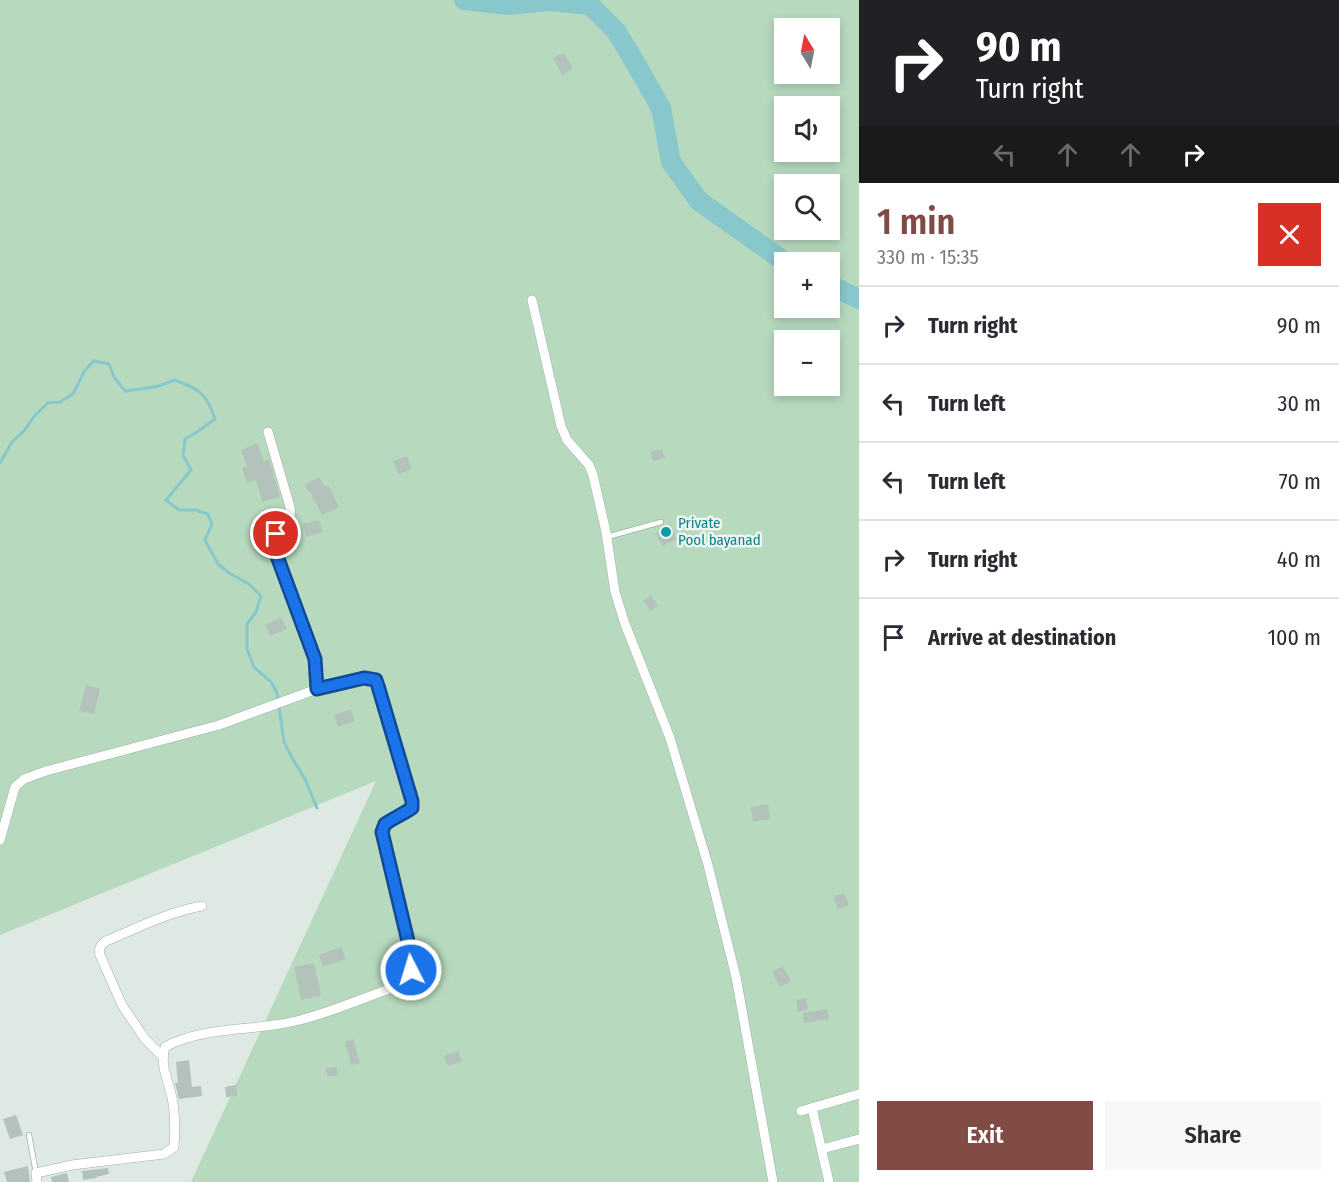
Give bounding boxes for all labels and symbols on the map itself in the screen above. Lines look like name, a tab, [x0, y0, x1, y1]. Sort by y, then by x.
north arrow	[774, 18, 840, 84]
pin	[250, 508, 301, 559]
place label: Private Pool bayanad	[678, 514, 761, 549]
marker: Private Pool bayanad	[659, 525, 673, 539]
position arrow	[379, 938, 443, 1002]

